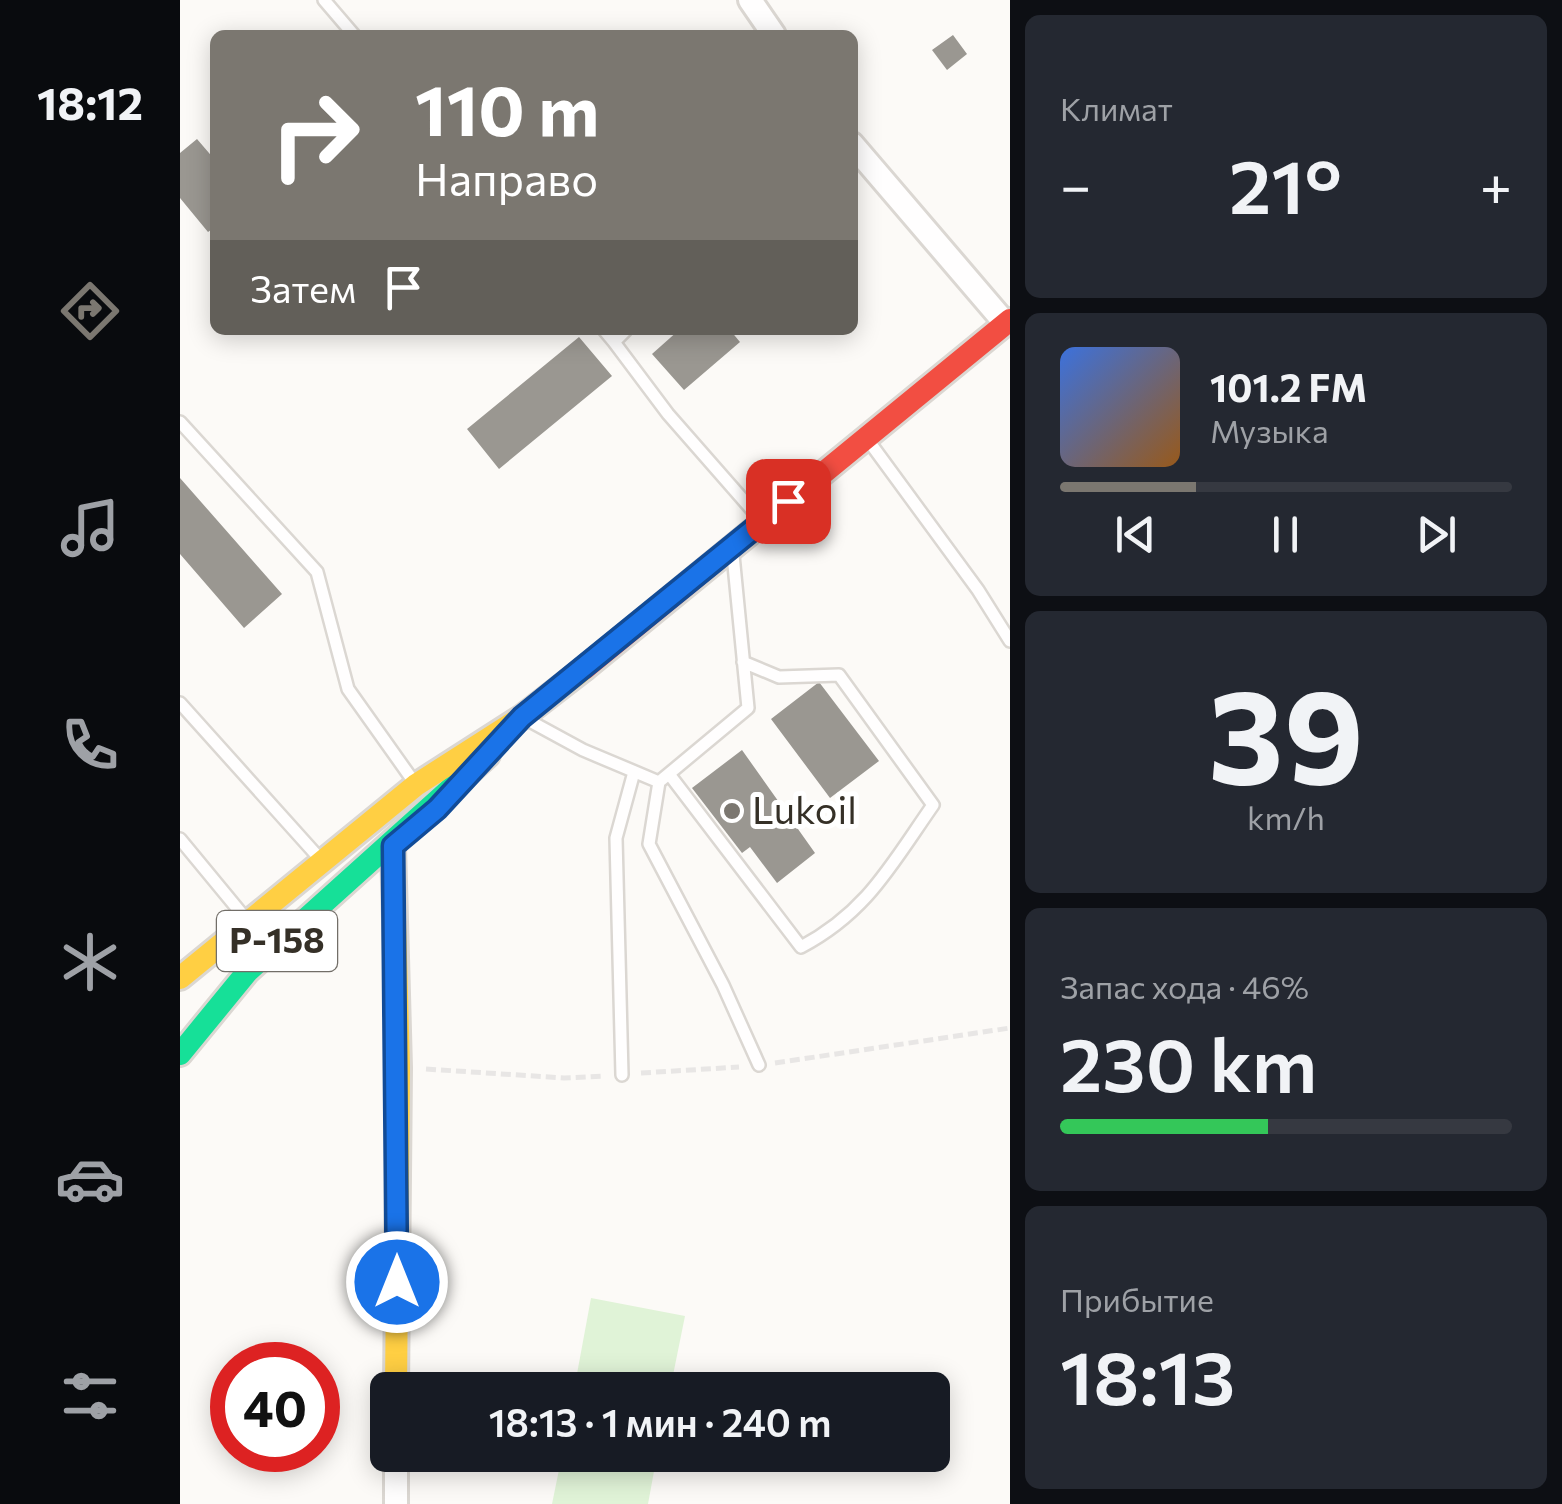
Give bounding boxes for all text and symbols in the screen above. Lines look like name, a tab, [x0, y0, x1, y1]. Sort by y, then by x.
text: 110 m	[415, 65, 599, 150]
icon: right	[250, 70, 380, 200]
text: 18:12	[37, 74, 143, 129]
text: Климат	[1060, 88, 1173, 128]
text: 21°	[1229, 138, 1342, 229]
text: Направо	[415, 150, 598, 205]
text: −	[1060, 150, 1091, 217]
text: +	[1480, 150, 1512, 217]
icon: arrive	[376, 260, 431, 315]
text: Затем	[250, 264, 356, 311]
icon: directions	[55, 276, 125, 346]
text: 101.2 FM	[1210, 363, 1367, 410]
text: Музыка	[1210, 410, 1329, 450]
pin	[746, 459, 831, 544]
icon: arrive	[761, 474, 816, 529]
icon: music	[55, 493, 125, 563]
icon: previous	[1108, 507, 1163, 562]
icon: pause	[1258, 507, 1313, 562]
icon: next	[1409, 507, 1464, 562]
text: 39	[1208, 652, 1364, 811]
icon: phone	[55, 710, 125, 780]
place label: Lukoil	[752, 785, 857, 832]
text: km/h	[1247, 797, 1325, 837]
marker: Lukoil	[721, 800, 743, 822]
road number: Р-158	[217, 911, 337, 971]
icon: climate	[55, 927, 125, 997]
text: Запас хода · 46%	[1060, 966, 1309, 1006]
text: 230 km	[1060, 1016, 1317, 1107]
icon: car	[55, 1144, 125, 1214]
position arrow	[345, 1230, 449, 1334]
text: Прибытие	[1060, 1279, 1214, 1319]
text: 18:13	[1060, 1329, 1235, 1420]
speed limit sign: 40	[210, 1342, 340, 1472]
icon: filters	[55, 1361, 125, 1431]
text: 18:13 · 1 мин · 240 m	[489, 1398, 831, 1445]

